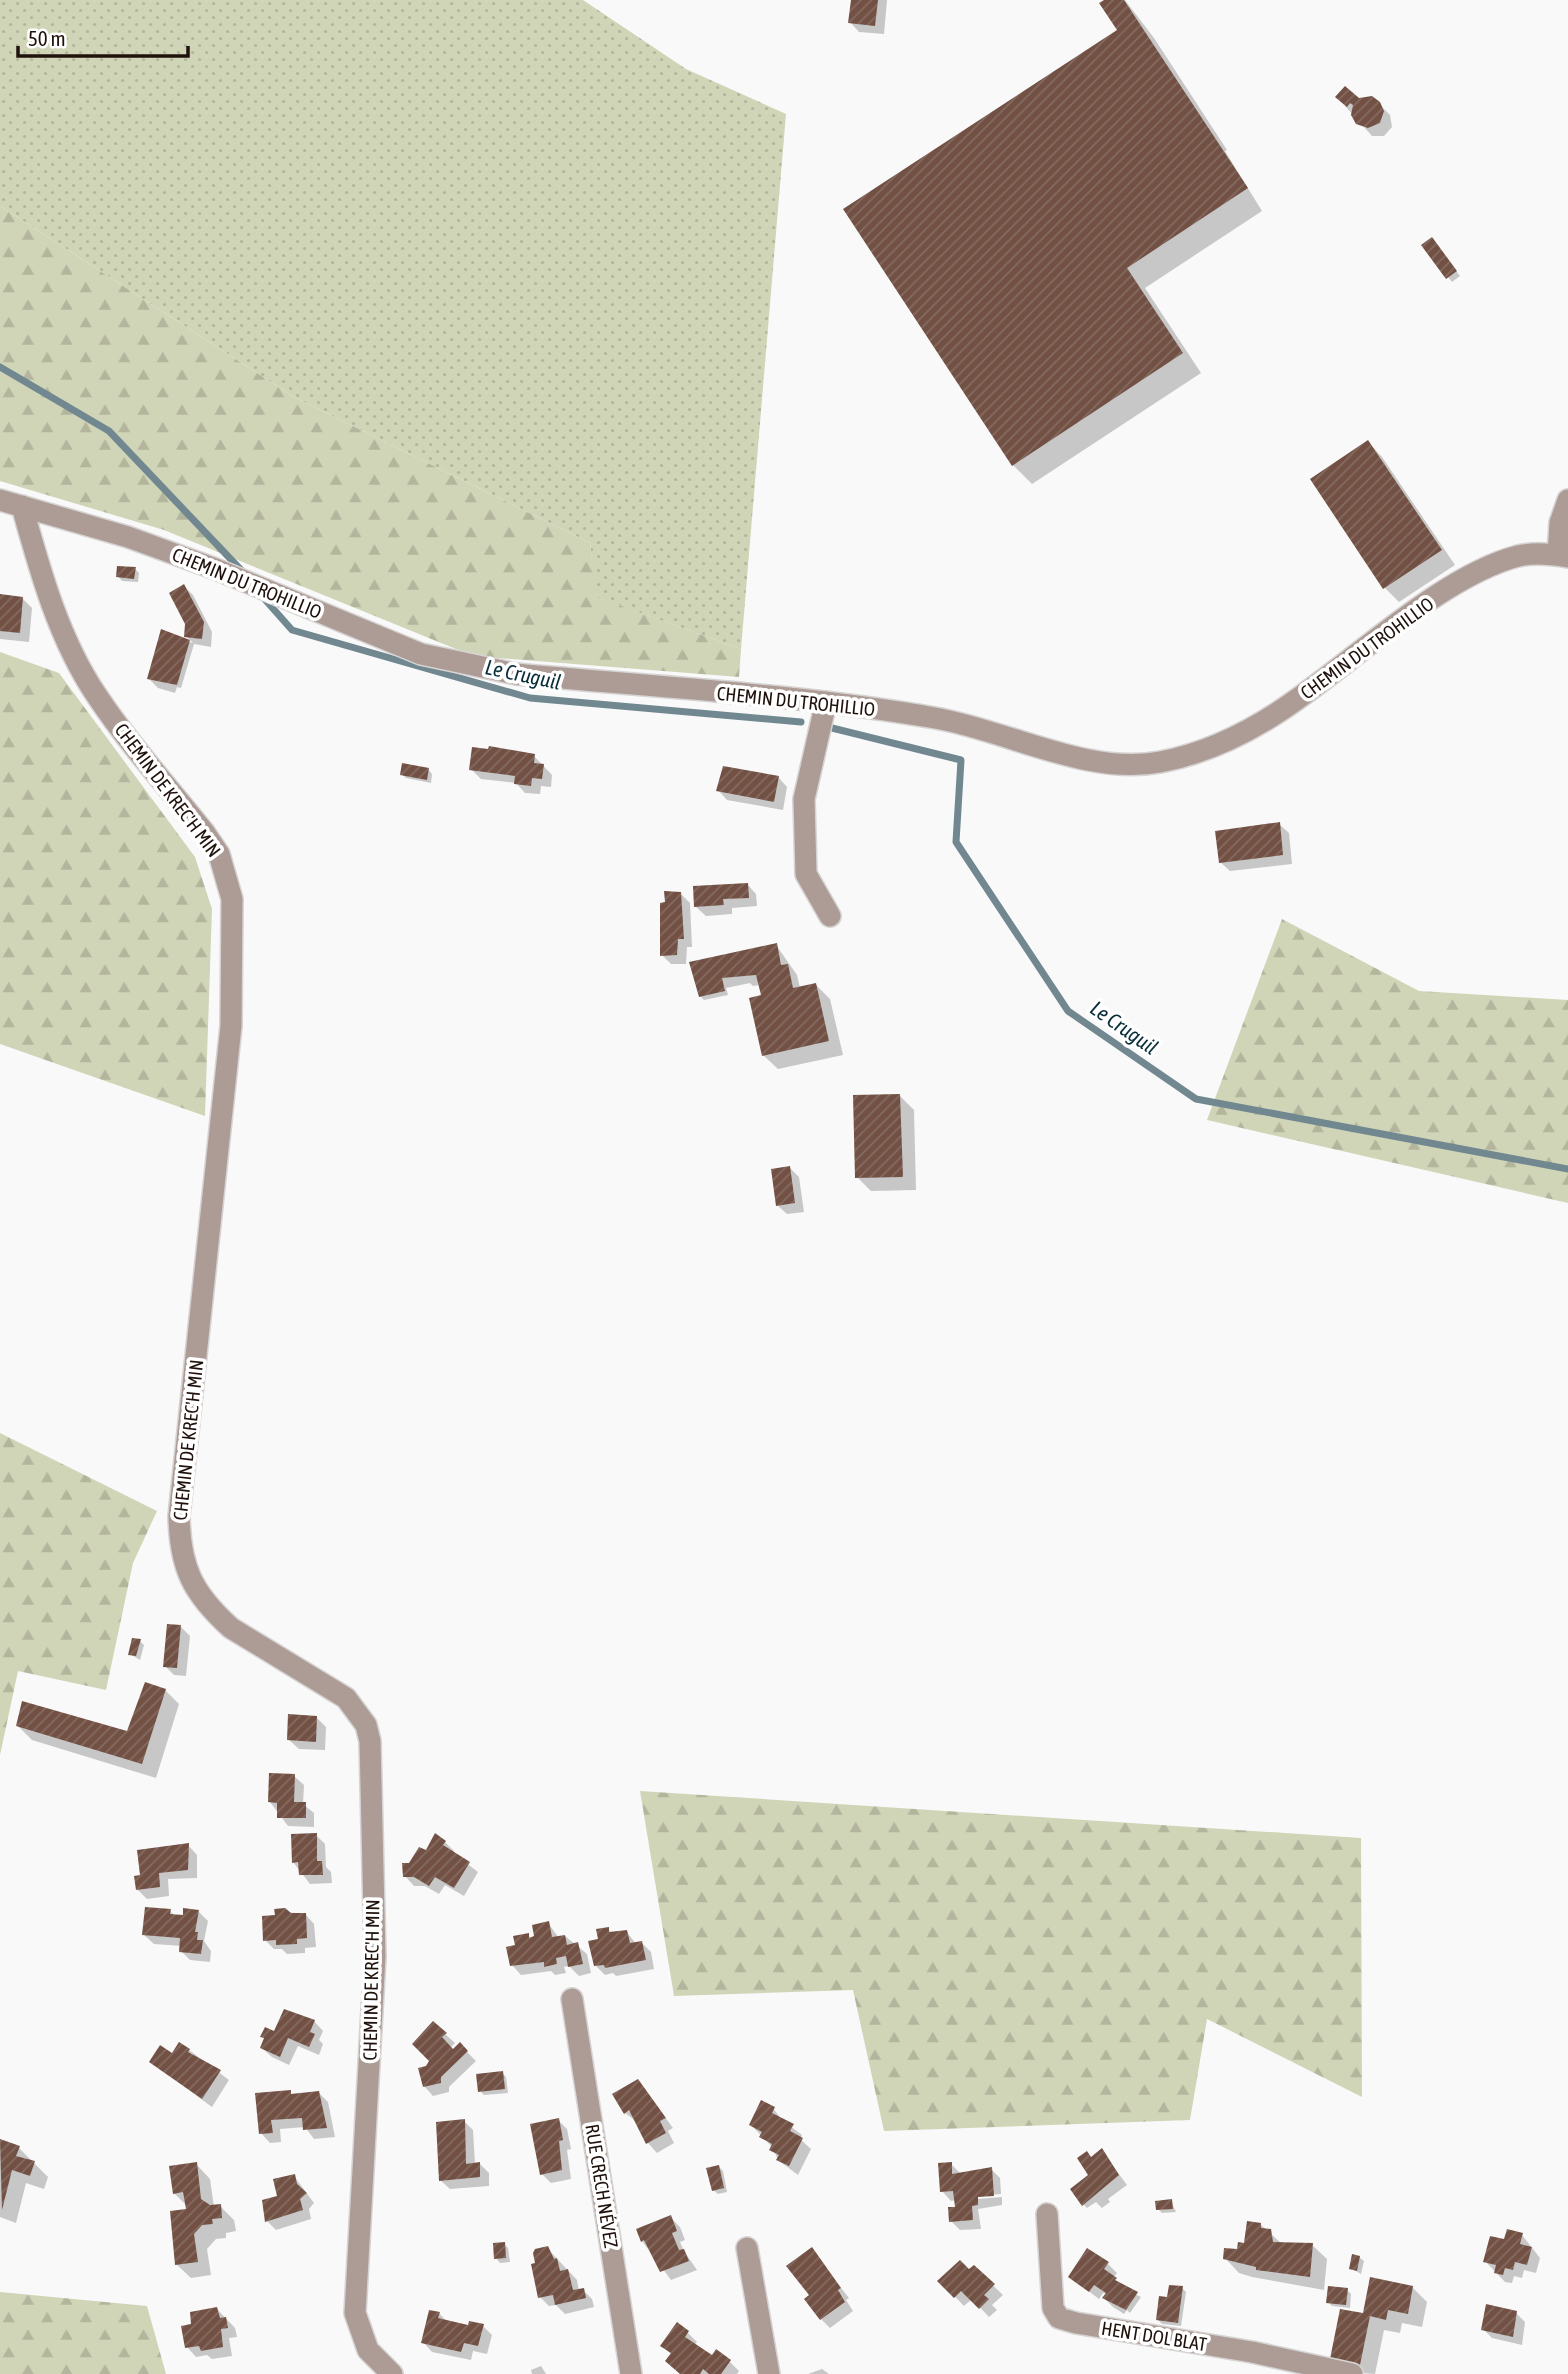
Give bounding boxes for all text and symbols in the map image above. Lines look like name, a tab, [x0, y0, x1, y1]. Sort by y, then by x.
scale bar	[18, 14, 187, 58]
text: 50 m	[28, 26, 66, 50]
street label: CHEMIN DU TROHILLIO	[169, 543, 325, 623]
street label: CHEMIN DU TROHILLIO	[1296, 592, 1438, 704]
water label: Le Cruguil	[483, 654, 563, 694]
street label: CHEMIN DU TROHILLIO	[716, 682, 876, 720]
street label: CHEMIN DE KREC'H MIN	[111, 719, 225, 861]
water label: Le Cruguil	[1086, 995, 1163, 1059]
street label: CHEMIN DE KREC'H MIN	[169, 1359, 207, 1521]
street label: CHEMIN DE KREC'H MIN	[359, 1899, 383, 2061]
street label: RUE CRECH NÉVEZ	[581, 2123, 623, 2250]
street label: HENT DOL BLAT	[1100, 2317, 1209, 2355]

